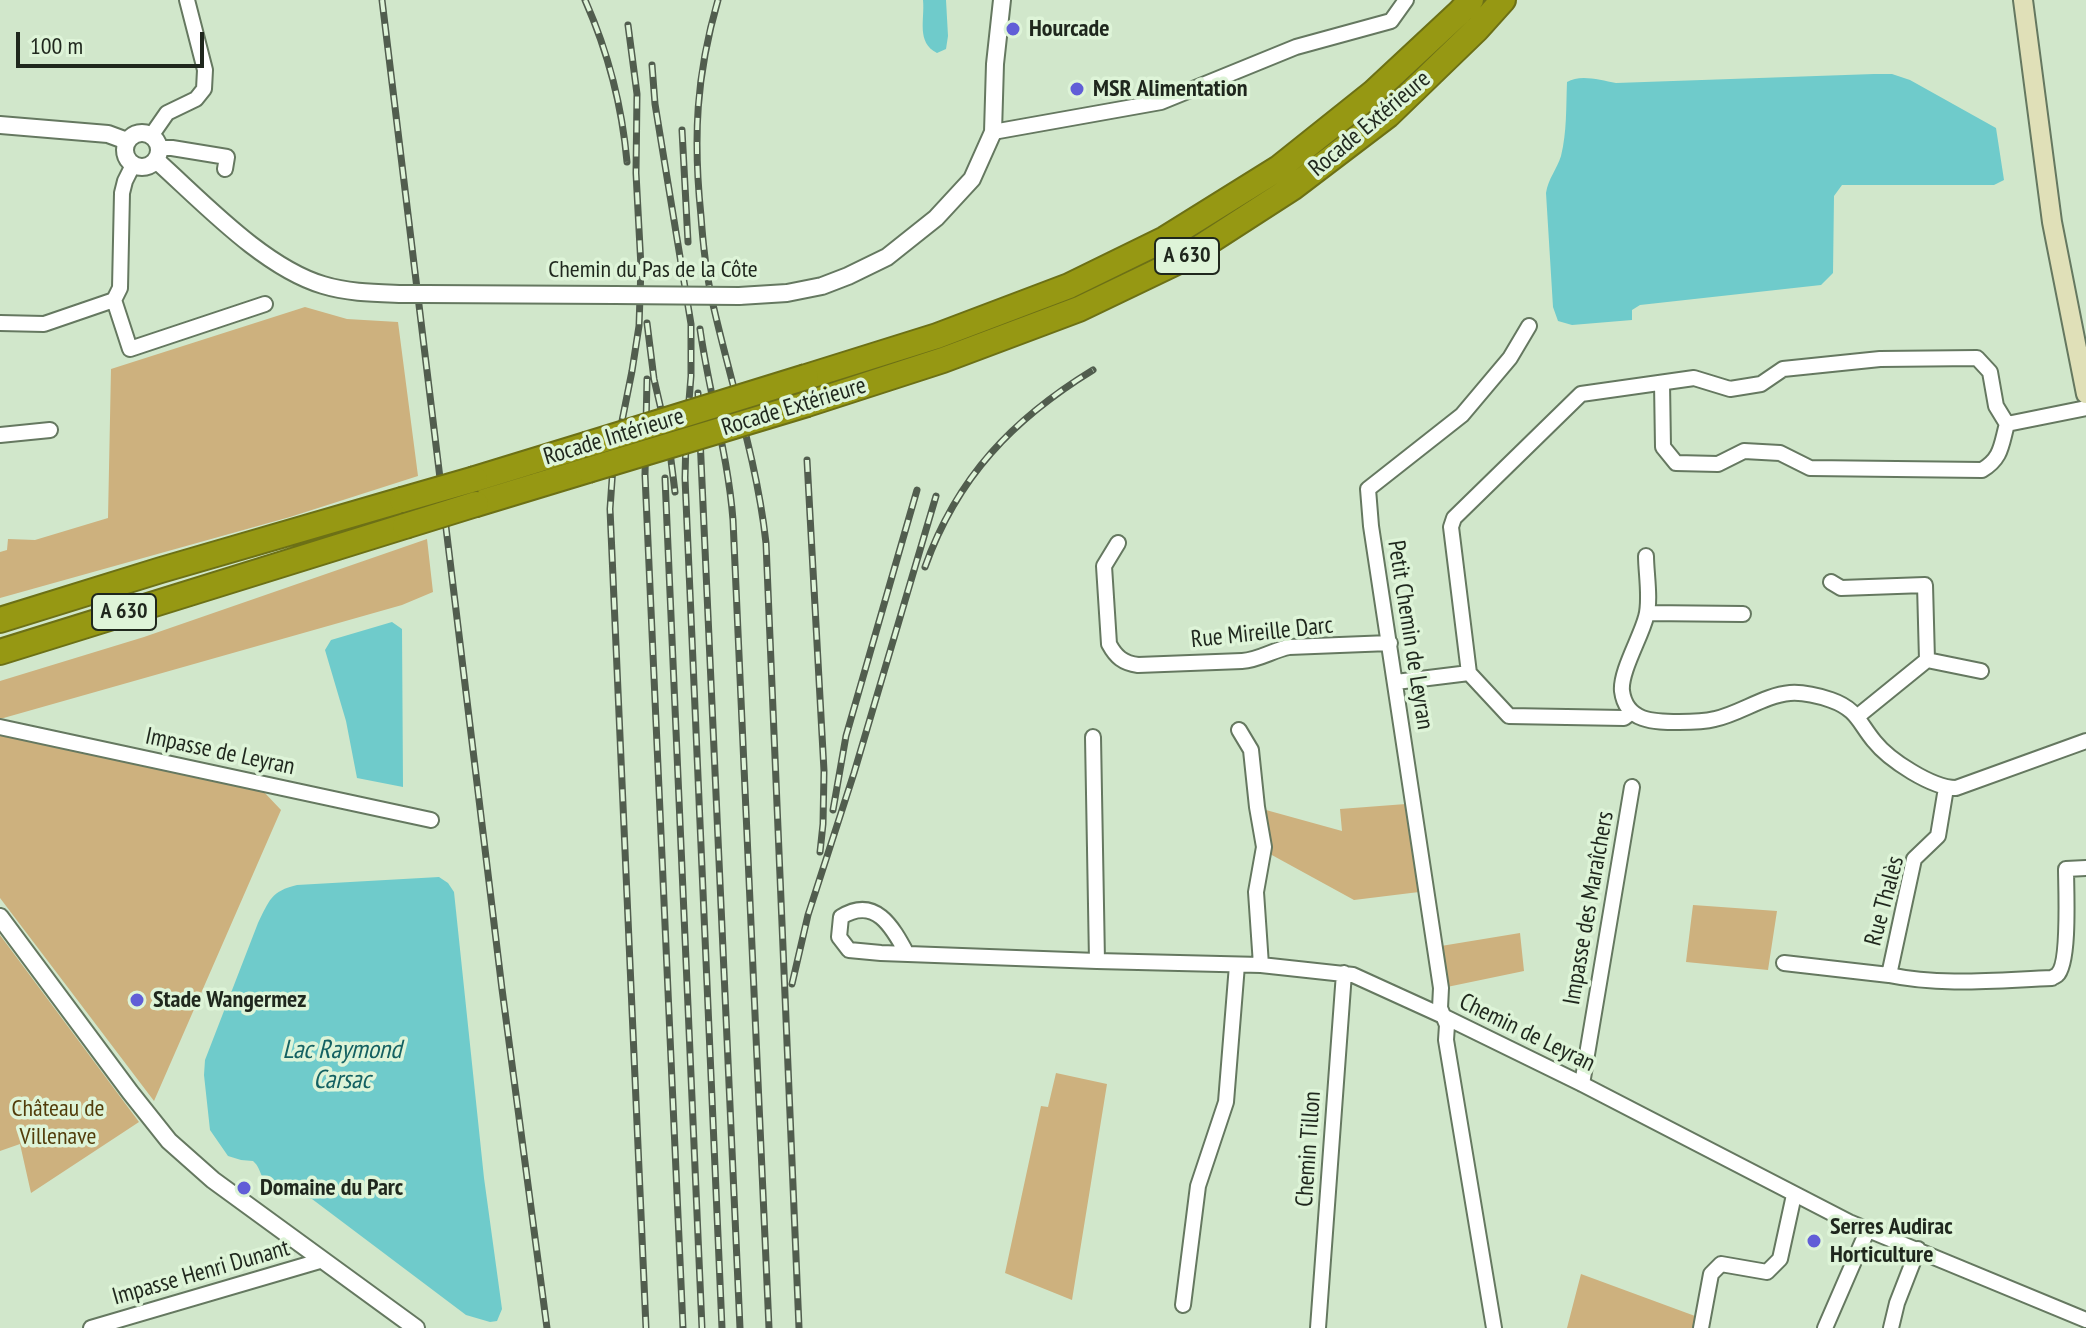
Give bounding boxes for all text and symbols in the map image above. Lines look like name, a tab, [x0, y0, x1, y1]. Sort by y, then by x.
place label: Hourcade	[1029, 15, 1109, 43]
scale bar	[20, 16, 208, 66]
marker: Hourcade	[1004, 20, 1022, 38]
text: 100 m	[30, 30, 83, 61]
street label: Rocade Extérieure	[1303, 65, 1437, 183]
place label: MSR Alimentation	[1093, 75, 1247, 103]
marker: MSR Alimentation	[1068, 80, 1086, 98]
road number: A 630	[1155, 238, 1219, 274]
street label: Chemin du Pas de la Côte	[548, 256, 758, 284]
street label: Rocade Extérieure	[718, 371, 870, 443]
street label: Rocade Intérieure	[540, 402, 688, 472]
street label: Petit Chemin de Leyran	[1381, 538, 1439, 732]
road number: A 630	[92, 594, 156, 630]
street label: Rue Mireille Darc	[1190, 611, 1334, 655]
street label: Impasse de Leyran	[143, 722, 297, 782]
street label: Impasse des Maraîchers	[1558, 809, 1620, 1007]
street label: Rue Thalès	[1859, 853, 1911, 949]
place label: Stade Wangermez	[153, 986, 306, 1014]
street label: Chemin de Leyran	[1454, 988, 1600, 1078]
marker: Stade Wangermez	[128, 991, 146, 1009]
water label: Lac Raymond Carsac	[282, 1035, 402, 1096]
street label: Chemin Tillon	[1291, 1090, 1327, 1208]
park label: Château de Villenave	[12, 1095, 104, 1151]
place label: Domaine du Parc	[260, 1174, 403, 1202]
marker: Domaine du Parc	[235, 1179, 253, 1197]
place label: Serres Audirac Horticulture	[1830, 1213, 1953, 1269]
marker: Serres Audirac Horticulture	[1805, 1232, 1823, 1250]
street label: Impasse Henri Dunant	[109, 1234, 293, 1312]

